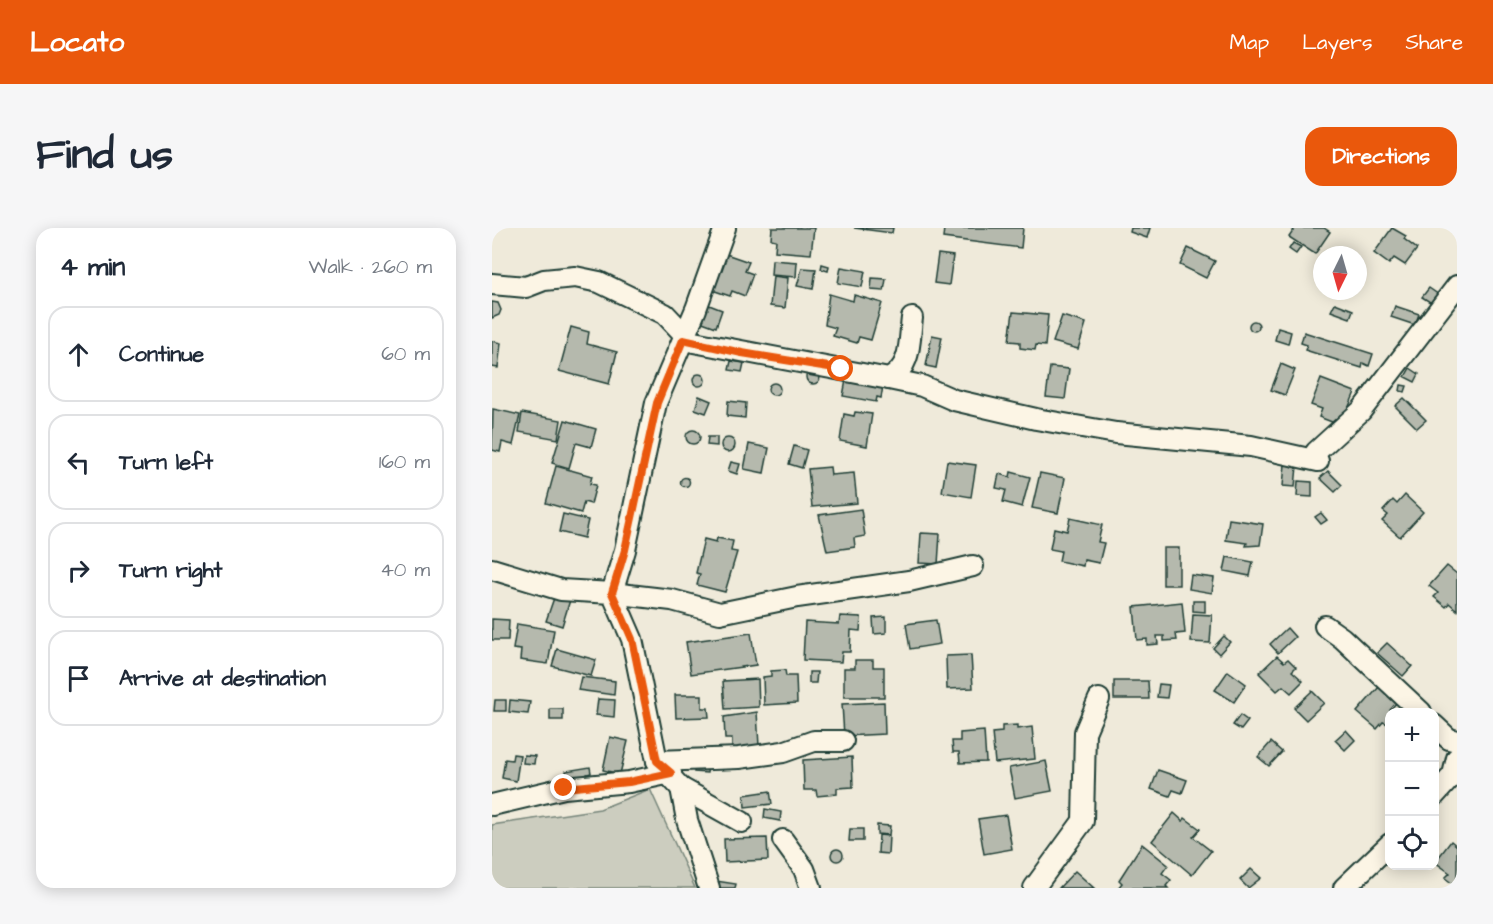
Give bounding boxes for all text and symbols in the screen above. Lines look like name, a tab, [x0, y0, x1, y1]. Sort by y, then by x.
text: Locato	[30, 23, 124, 62]
text: Map	[1229, 28, 1269, 57]
text: Layers	[1302, 28, 1372, 57]
text: Share	[1405, 28, 1463, 57]
text: Find us	[36, 127, 173, 185]
button: Directions	[1305, 127, 1457, 186]
north arrow	[1313, 246, 1367, 300]
text: 4 min	[60, 249, 125, 285]
text: Walk · 260 m	[309, 253, 432, 281]
icon: ahead	[62, 338, 95, 371]
text: Continue	[119, 339, 204, 370]
text: 60 m	[381, 340, 430, 368]
route start	[827, 355, 853, 381]
icon: left	[62, 446, 95, 479]
text: Turn left	[119, 447, 213, 478]
text: 160 m	[379, 448, 430, 476]
icon: right	[62, 554, 95, 587]
text: Turn right	[119, 555, 222, 586]
text: 40 m	[380, 556, 430, 584]
icon: arrive	[62, 662, 95, 695]
text: Arrive at destination	[119, 663, 326, 694]
map controls	[1385, 708, 1439, 870]
button: +	[1385, 708, 1439, 762]
button: −	[1385, 762, 1439, 816]
route end	[550, 774, 576, 800]
button: locate	[1385, 816, 1439, 870]

